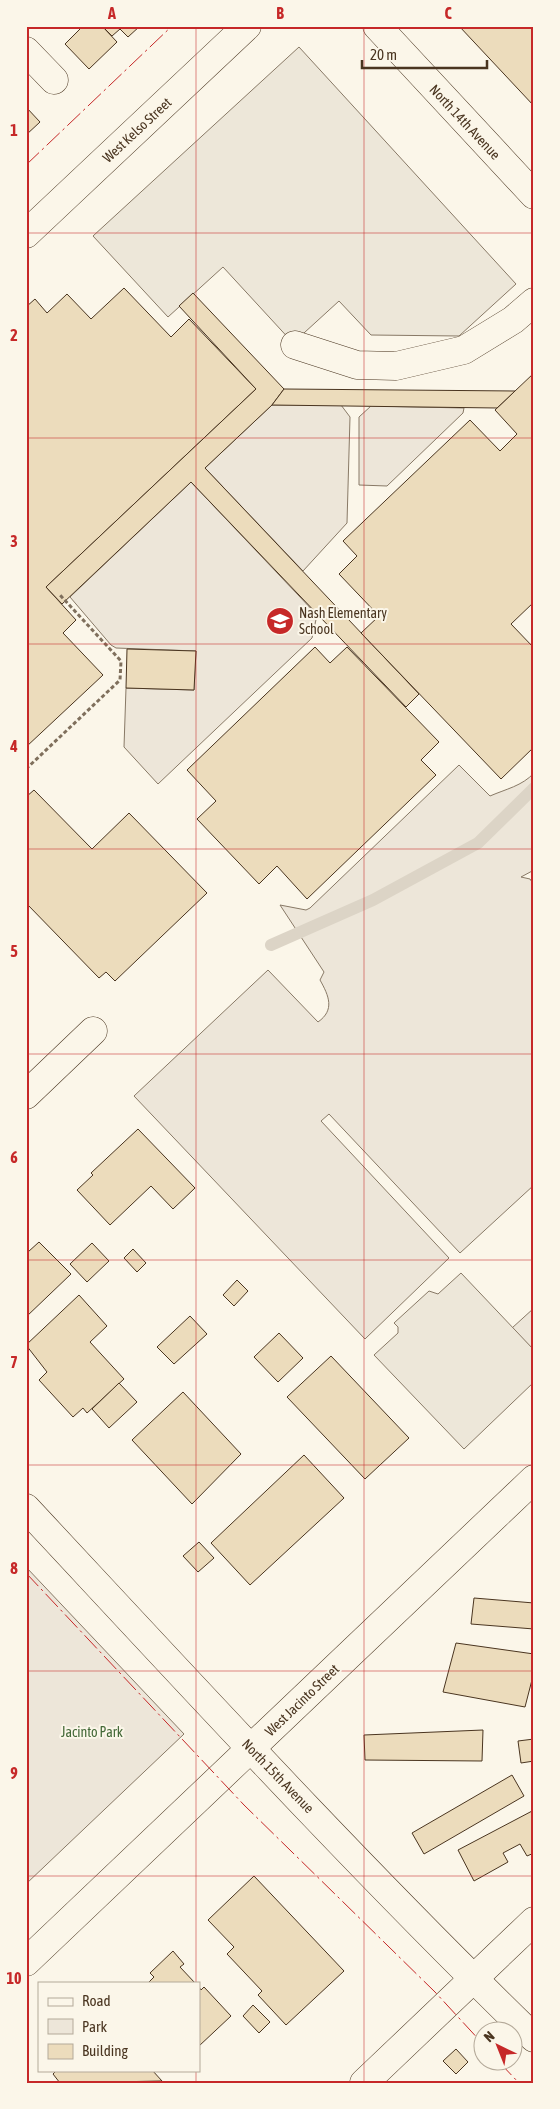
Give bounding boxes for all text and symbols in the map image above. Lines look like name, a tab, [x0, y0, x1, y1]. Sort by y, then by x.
text: A	[107, 4, 116, 22]
text: B	[276, 4, 284, 22]
text: C	[444, 4, 452, 22]
scale bar	[362, 38, 488, 70]
text: 20 m	[370, 46, 397, 63]
street label: North 14th Avenue	[426, 81, 504, 163]
street label: West Kelso Street	[99, 94, 175, 166]
text: 1	[10, 121, 18, 139]
text: 2	[10, 326, 18, 344]
text: 3	[10, 532, 18, 550]
place label: Nash Elementary School	[299, 605, 387, 637]
school or university icon: Nash Elementary School	[265, 606, 295, 636]
text: 4	[9, 737, 18, 755]
text: 5	[10, 942, 18, 960]
text: 6	[10, 1148, 18, 1166]
text: 7	[10, 1353, 18, 1371]
text: 8	[10, 1559, 18, 1577]
street label: West Jacinto Street	[262, 1661, 342, 1739]
park label: Jacinto Park	[61, 1724, 123, 1740]
street label: North 15th Avenue	[239, 1736, 317, 1816]
text: 9	[10, 1764, 18, 1782]
text: 10	[6, 1969, 22, 1987]
legend	[38, 1982, 200, 2072]
text: Road	[82, 1992, 111, 2009]
text: Park	[82, 2018, 107, 2035]
north arrow	[472, 2022, 522, 2072]
text: N	[481, 2028, 498, 2045]
text: Building	[82, 2042, 128, 2059]

